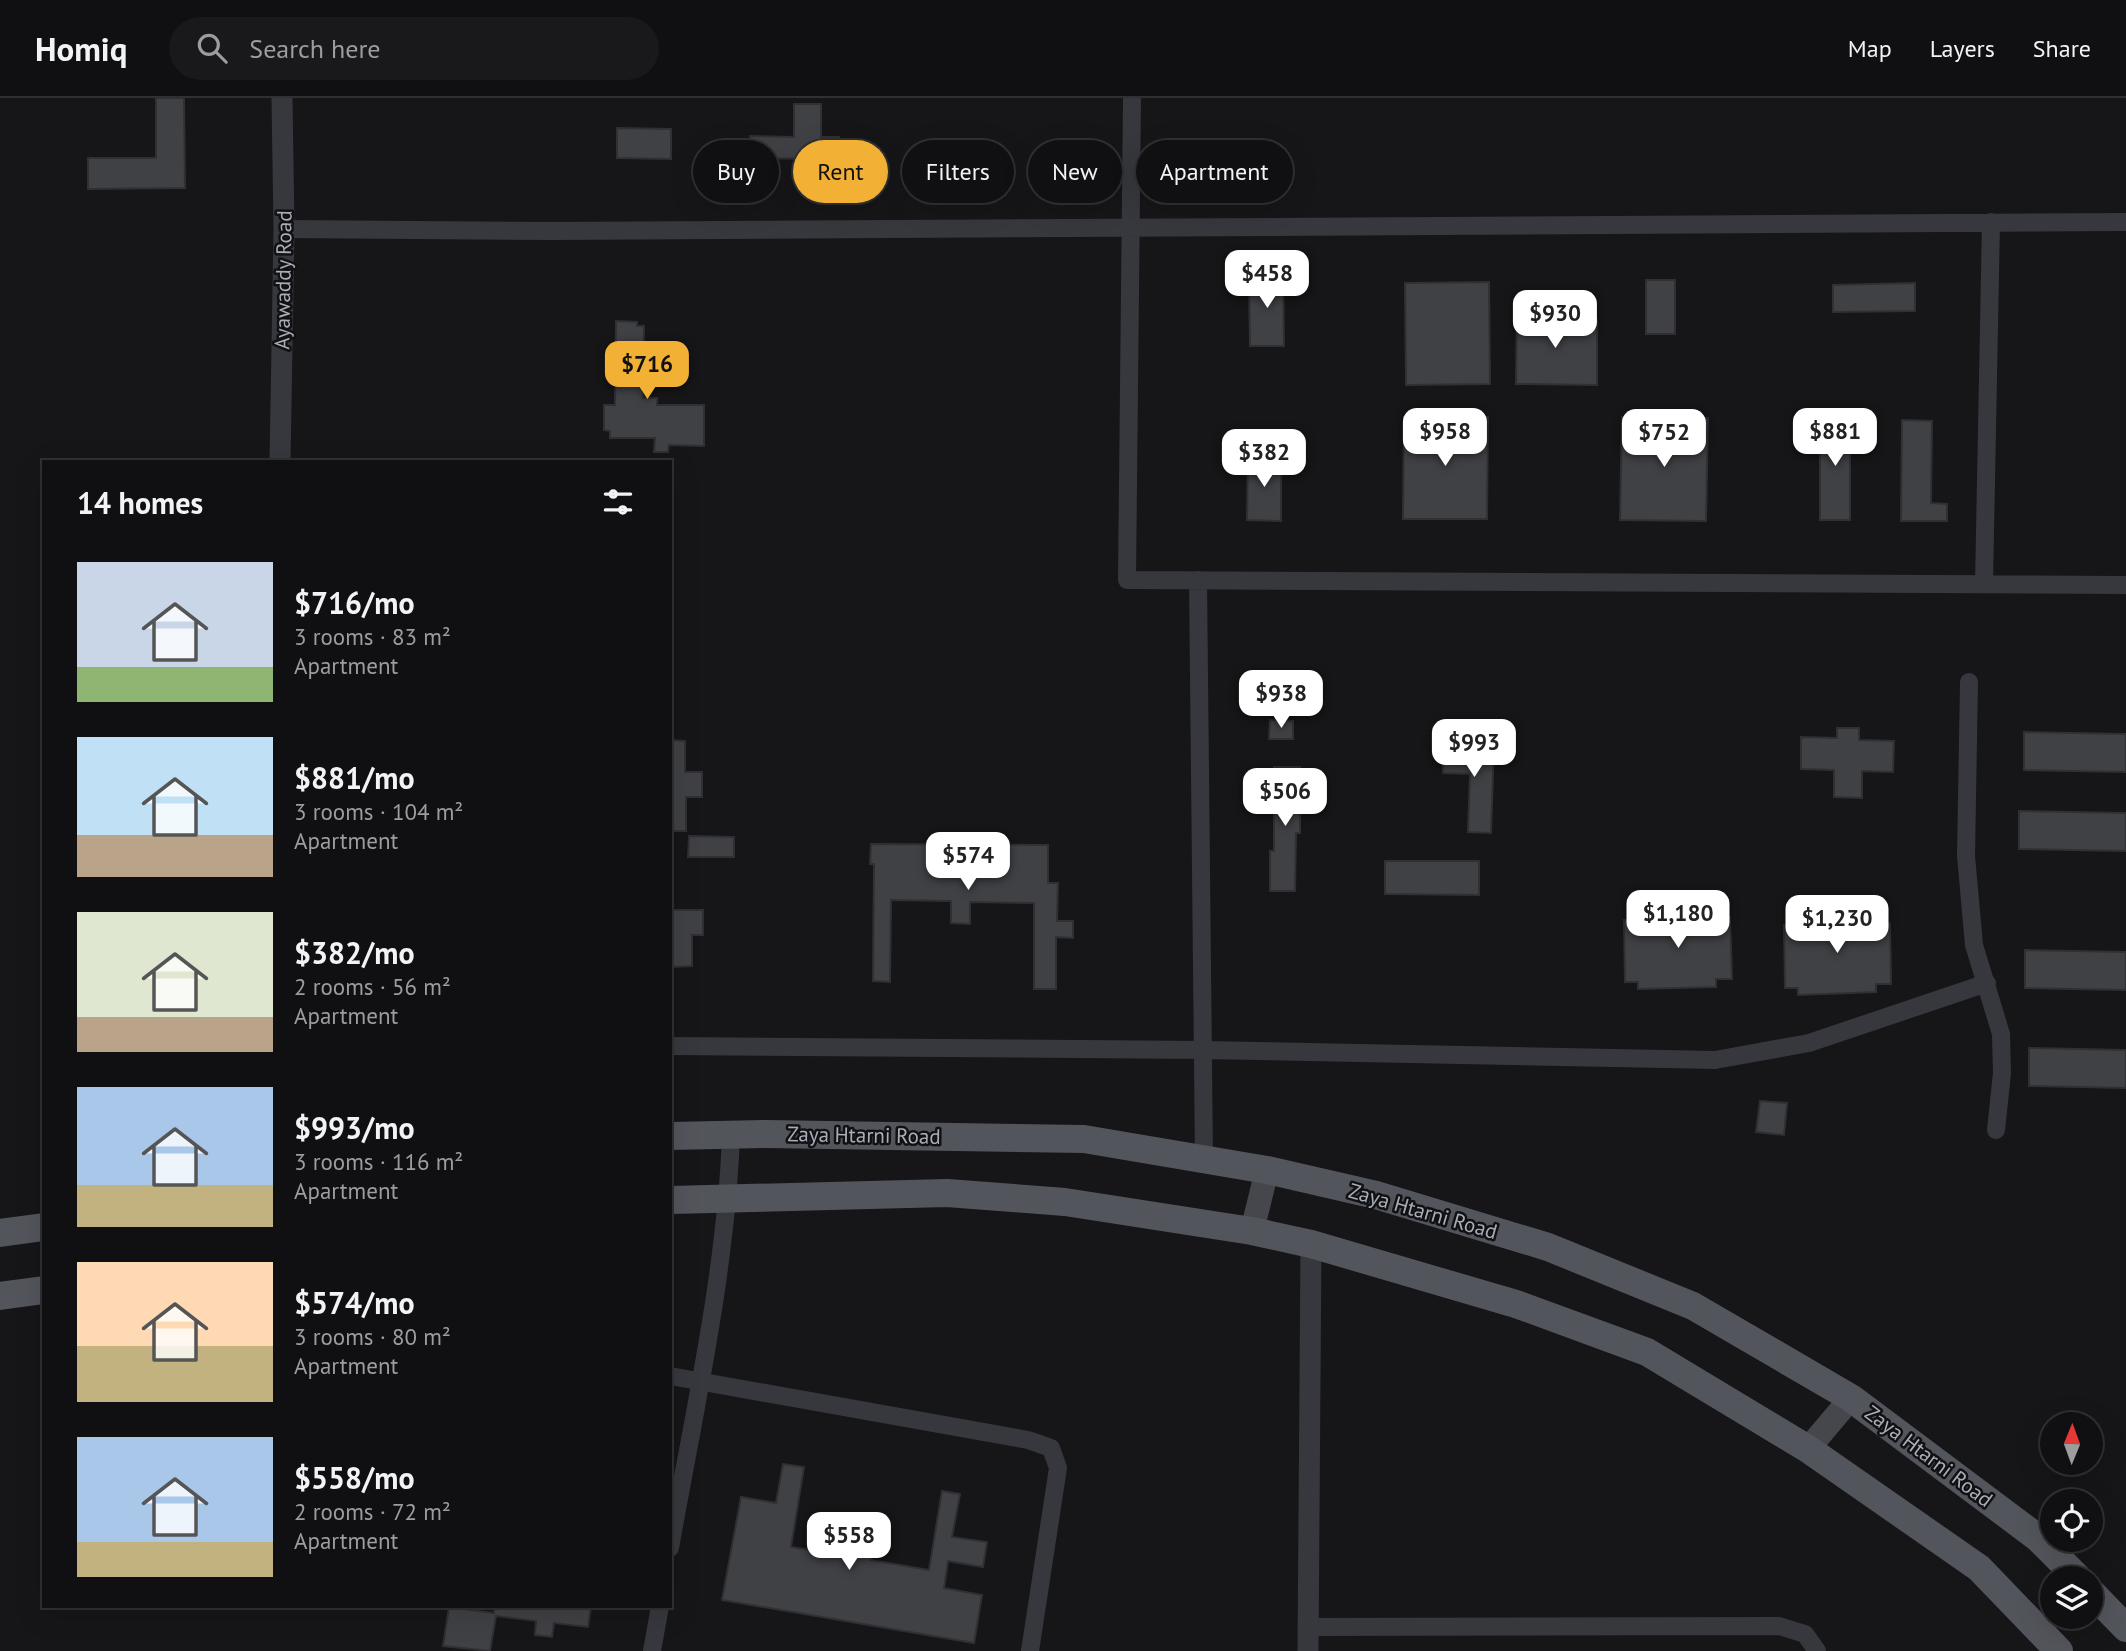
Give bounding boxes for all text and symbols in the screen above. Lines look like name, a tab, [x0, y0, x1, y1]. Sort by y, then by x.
search box	[169, 17, 659, 80]
text: Homiq	[35, 27, 127, 70]
icon: search	[193, 29, 231, 67]
text: Search here	[249, 32, 380, 65]
text: Map	[1848, 33, 1892, 64]
text: Layers	[1930, 33, 1995, 64]
text: Share	[2033, 33, 2091, 64]
chip: Buy	[693, 140, 779, 203]
chip: Rent	[793, 140, 888, 203]
chip: Filters	[902, 140, 1014, 203]
chip: New	[1028, 140, 1122, 203]
chip: Apartment	[1136, 140, 1293, 203]
street label: Ayawaddy Road	[268, 210, 298, 350]
pin: $458	[1226, 250, 1308, 310]
text: $458	[1241, 258, 1293, 287]
pin: $930	[1514, 290, 1596, 350]
text: $930	[1529, 298, 1581, 327]
pin: $716	[606, 342, 688, 401]
text: $716	[621, 349, 673, 378]
pin: $958	[1404, 408, 1486, 468]
pin: $881	[1794, 408, 1876, 468]
pin: $752	[1623, 410, 1705, 469]
text: $958	[1419, 416, 1471, 445]
text: $881	[1809, 416, 1861, 445]
text: $752	[1638, 417, 1690, 446]
pin: $382	[1223, 430, 1305, 489]
text: $382	[1238, 437, 1290, 466]
text: 14 homes	[77, 483, 203, 522]
icon: filters	[599, 483, 637, 521]
text: $716/mo	[294, 583, 415, 622]
icon: home	[133, 590, 217, 674]
text: 3 rooms · 83 m²	[294, 622, 451, 651]
text: Apartment	[294, 651, 398, 680]
pin: $938	[1240, 670, 1322, 730]
text: $938	[1255, 678, 1307, 707]
pin: $993	[1433, 720, 1515, 779]
text: $993	[1448, 727, 1500, 756]
text: $881/mo	[294, 758, 415, 797]
icon: home	[133, 765, 217, 849]
pin: $506	[1244, 768, 1326, 828]
text: $506	[1259, 776, 1311, 805]
text: 3 rooms · 104 m²	[294, 797, 463, 826]
text: Apartment	[294, 826, 398, 855]
pin: $574	[927, 832, 1009, 892]
text: $574	[942, 840, 994, 869]
pin: $1,180	[1621, 890, 1735, 950]
pin: $1,230	[1780, 896, 1894, 955]
text: $1,180	[1642, 898, 1714, 927]
text: $1,230	[1801, 903, 1873, 932]
text: $382/mo	[294, 933, 415, 972]
icon: home	[133, 940, 217, 1024]
text: 2 rooms · 56 m²	[294, 972, 451, 1001]
text: Apartment	[294, 1001, 398, 1030]
text: $993/mo	[294, 1108, 415, 1147]
icon: home	[133, 1115, 217, 1199]
street label: Zaya Htarni Road	[787, 1120, 941, 1150]
text: 3 rooms · 116 m²	[294, 1147, 463, 1176]
text: Apartment	[294, 1176, 398, 1205]
street label: Zaya Htarni Road	[1346, 1177, 1500, 1245]
text: $574/mo	[294, 1283, 415, 1322]
icon: home	[133, 1290, 217, 1374]
text: 3 rooms · 80 m²	[294, 1322, 451, 1351]
text: Apartment	[294, 1351, 398, 1380]
street label: Zaya Htarni Road	[1860, 1399, 1998, 1513]
north arrow	[2040, 1412, 2104, 1475]
map controls	[2040, 1412, 2103, 1629]
text: $558/mo	[294, 1458, 415, 1497]
icon: home	[133, 1465, 217, 1549]
button: locate	[2040, 1489, 2103, 1552]
text: 2 rooms · 72 m²	[294, 1497, 451, 1526]
pin: $558	[808, 1512, 890, 1572]
text: $558	[823, 1520, 875, 1549]
text: Apartment	[294, 1526, 398, 1555]
button: layers	[2040, 1566, 2103, 1629]

